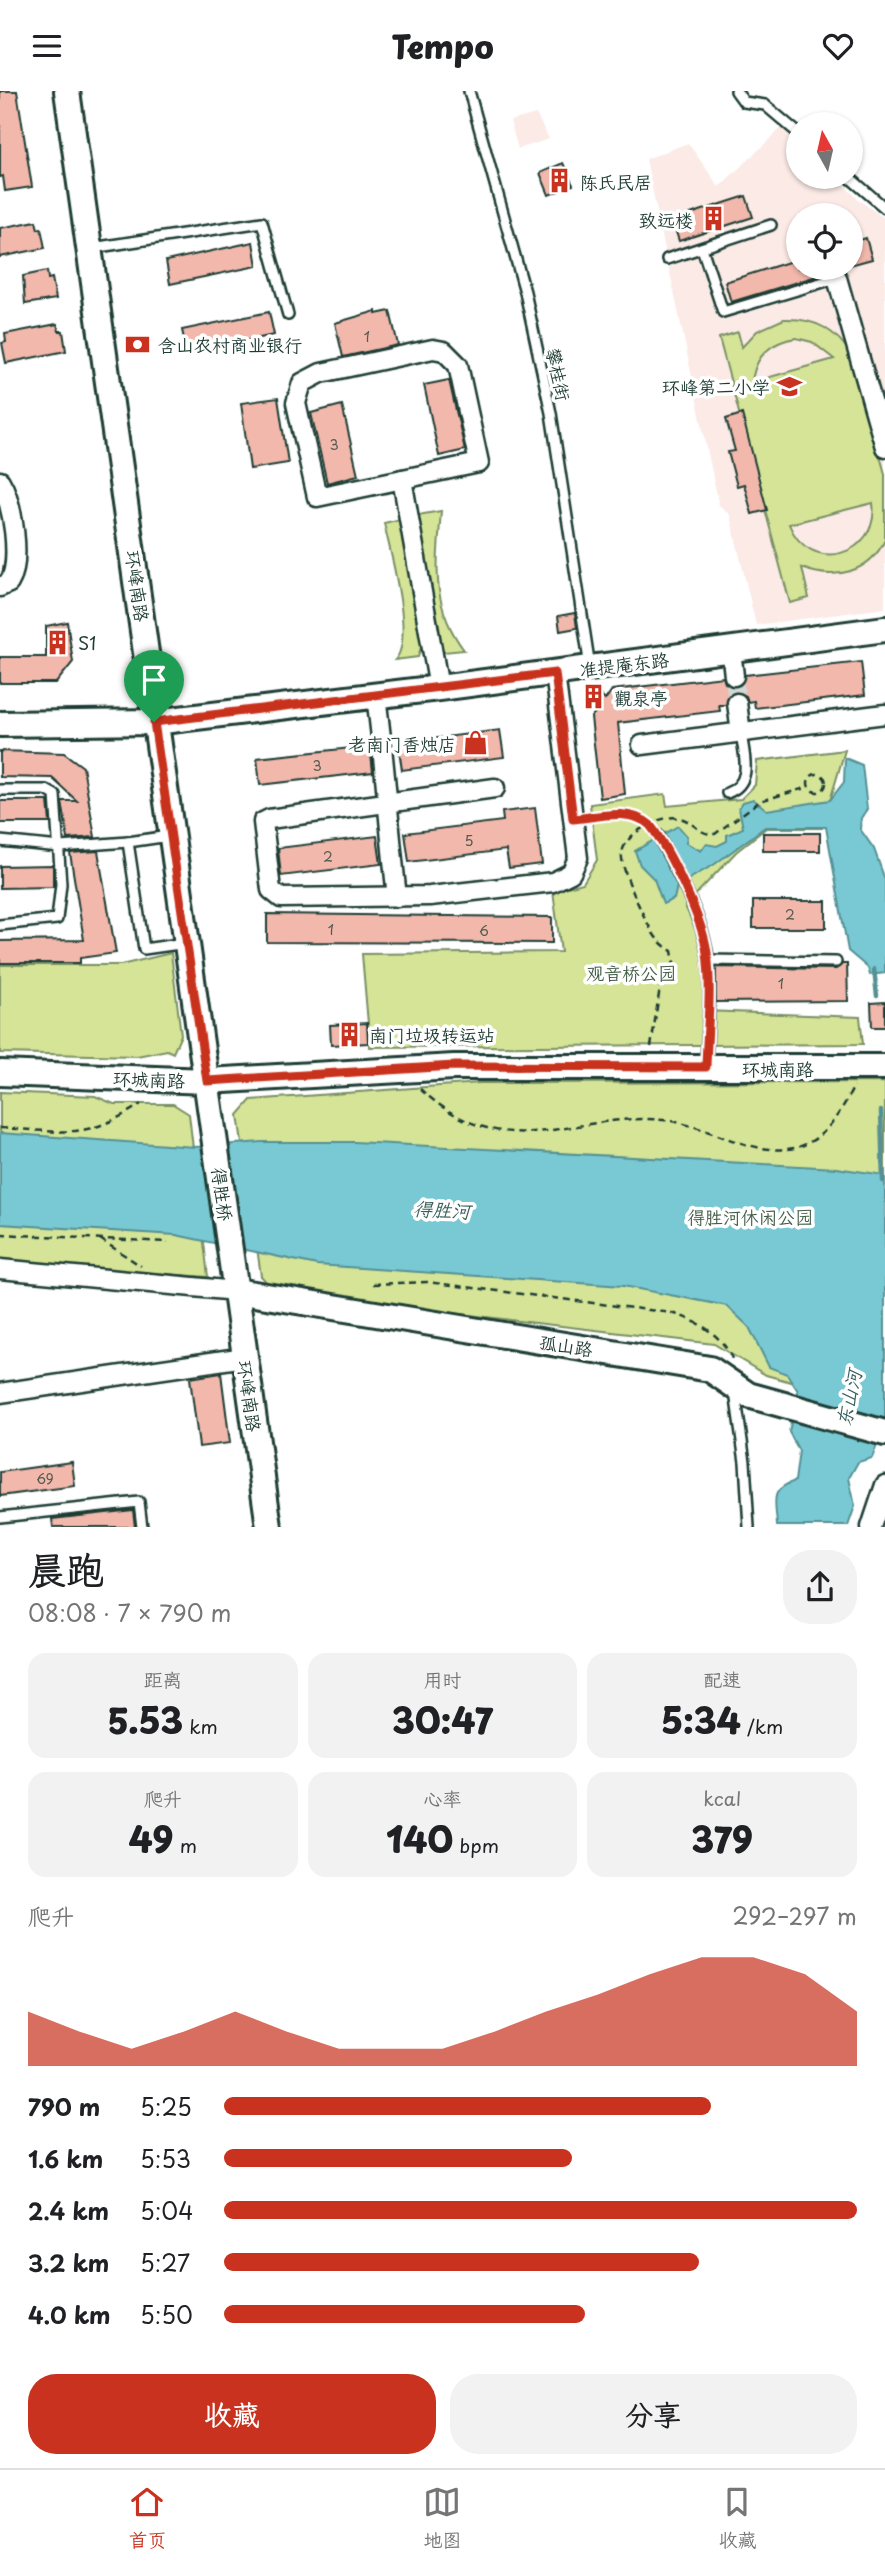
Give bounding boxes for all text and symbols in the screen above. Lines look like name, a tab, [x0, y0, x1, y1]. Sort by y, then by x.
text: Tempo	[391, 22, 494, 70]
icon: menu	[28, 27, 66, 65]
icon: heart	[819, 27, 857, 65]
north arrow	[786, 112, 863, 189]
map controls	[786, 112, 863, 280]
building icon: 陈氏民居	[546, 167, 574, 195]
place label: 陈氏民居	[580, 168, 652, 195]
button: locate	[786, 203, 863, 280]
building icon: 致远楼	[699, 205, 727, 233]
place label: 致远楼	[639, 206, 693, 233]
house number: 1	[364, 326, 370, 347]
bank icon: 含山农村商业银行	[124, 330, 152, 358]
place label: 含山农村商业银行	[158, 331, 302, 358]
street label: 攀桂街	[540, 345, 578, 403]
school or university icon: 环峰第二小学	[776, 372, 804, 400]
place label: 环峰第二小学	[662, 373, 770, 400]
house number: 3	[329, 434, 339, 455]
street label: 环峰南路	[120, 548, 156, 624]
building icon: S1	[44, 628, 72, 656]
place label: S1	[78, 629, 96, 656]
street label: 准提庵东路	[578, 645, 670, 683]
pin	[124, 650, 184, 722]
icon: arrive	[135, 661, 173, 699]
building icon: 觀泉亭	[580, 683, 608, 711]
place label: 觀泉亭	[614, 684, 668, 711]
shop icon: 老南门香烛店	[462, 729, 490, 757]
place label: 老南门香烛店	[348, 730, 456, 757]
house number: 3	[312, 755, 322, 776]
house number: 5	[464, 830, 474, 851]
house number: 2	[323, 846, 333, 867]
house number: 2	[785, 904, 795, 925]
house number: 1	[328, 919, 334, 940]
house number: 6	[479, 920, 489, 941]
park label: 观音桥公园	[586, 959, 676, 986]
house number: 1	[778, 973, 784, 994]
building icon: 南门垃圾转运站	[335, 1020, 363, 1048]
place label: 南门垃圾转运站	[369, 1021, 495, 1048]
street label: 环城南路	[742, 1055, 814, 1082]
street label: 环城南路	[113, 1064, 185, 1094]
street label: 得胜桥	[206, 1165, 240, 1223]
water label: 得胜河	[413, 1194, 474, 1225]
park label: 得胜河休闲公园	[687, 1203, 813, 1230]
street label: 孤山路	[537, 1327, 595, 1363]
street label: 环峰南路	[232, 1358, 268, 1434]
water label: 东山河	[828, 1364, 868, 1429]
house number: 69	[36, 1468, 54, 1489]
text: 晨跑	[28, 1540, 104, 1597]
button: share	[783, 1550, 857, 1624]
text: 08:08 · 7 × 790 m	[28, 1595, 231, 1630]
text: 距离	[144, 1665, 182, 1693]
text: 用时	[423, 1665, 462, 1693]
text: 配速	[703, 1665, 741, 1693]
text: 5.53	[108, 1693, 183, 1746]
text: 30:47	[392, 1693, 493, 1746]
text: 5:34	[661, 1693, 741, 1746]
text: km	[183, 1712, 218, 1740]
text: /km	[741, 1712, 783, 1740]
text: 爬升	[144, 1784, 182, 1812]
text: 心率	[423, 1784, 462, 1812]
text: kcal	[703, 1784, 741, 1812]
text: 49	[129, 1812, 174, 1865]
text: 140	[386, 1812, 453, 1865]
text: 379	[691, 1812, 753, 1865]
text: m	[174, 1831, 197, 1859]
text: bpm	[453, 1831, 499, 1859]
text: 爬升	[28, 1898, 74, 1933]
text: 292–297 m	[732, 1898, 857, 1933]
text: 790 m	[28, 2089, 100, 2124]
text: 5:25	[140, 2089, 192, 2124]
text: 1.6 km	[28, 2141, 103, 2176]
text: 5:53	[140, 2141, 191, 2176]
text: 2.4 km	[28, 2193, 109, 2228]
text: 5:04	[140, 2193, 193, 2228]
text: 3.2 km	[28, 2245, 109, 2280]
text: 5:27	[140, 2245, 190, 2280]
text: 4.0 km	[28, 2297, 111, 2332]
text: 5:50	[140, 2297, 193, 2332]
button: 收藏	[28, 2374, 436, 2454]
button: 分享	[450, 2374, 857, 2454]
tab: 首页	[128, 2483, 167, 2553]
tab: 地图	[423, 2483, 462, 2553]
tab: 收藏	[718, 2483, 757, 2553]

